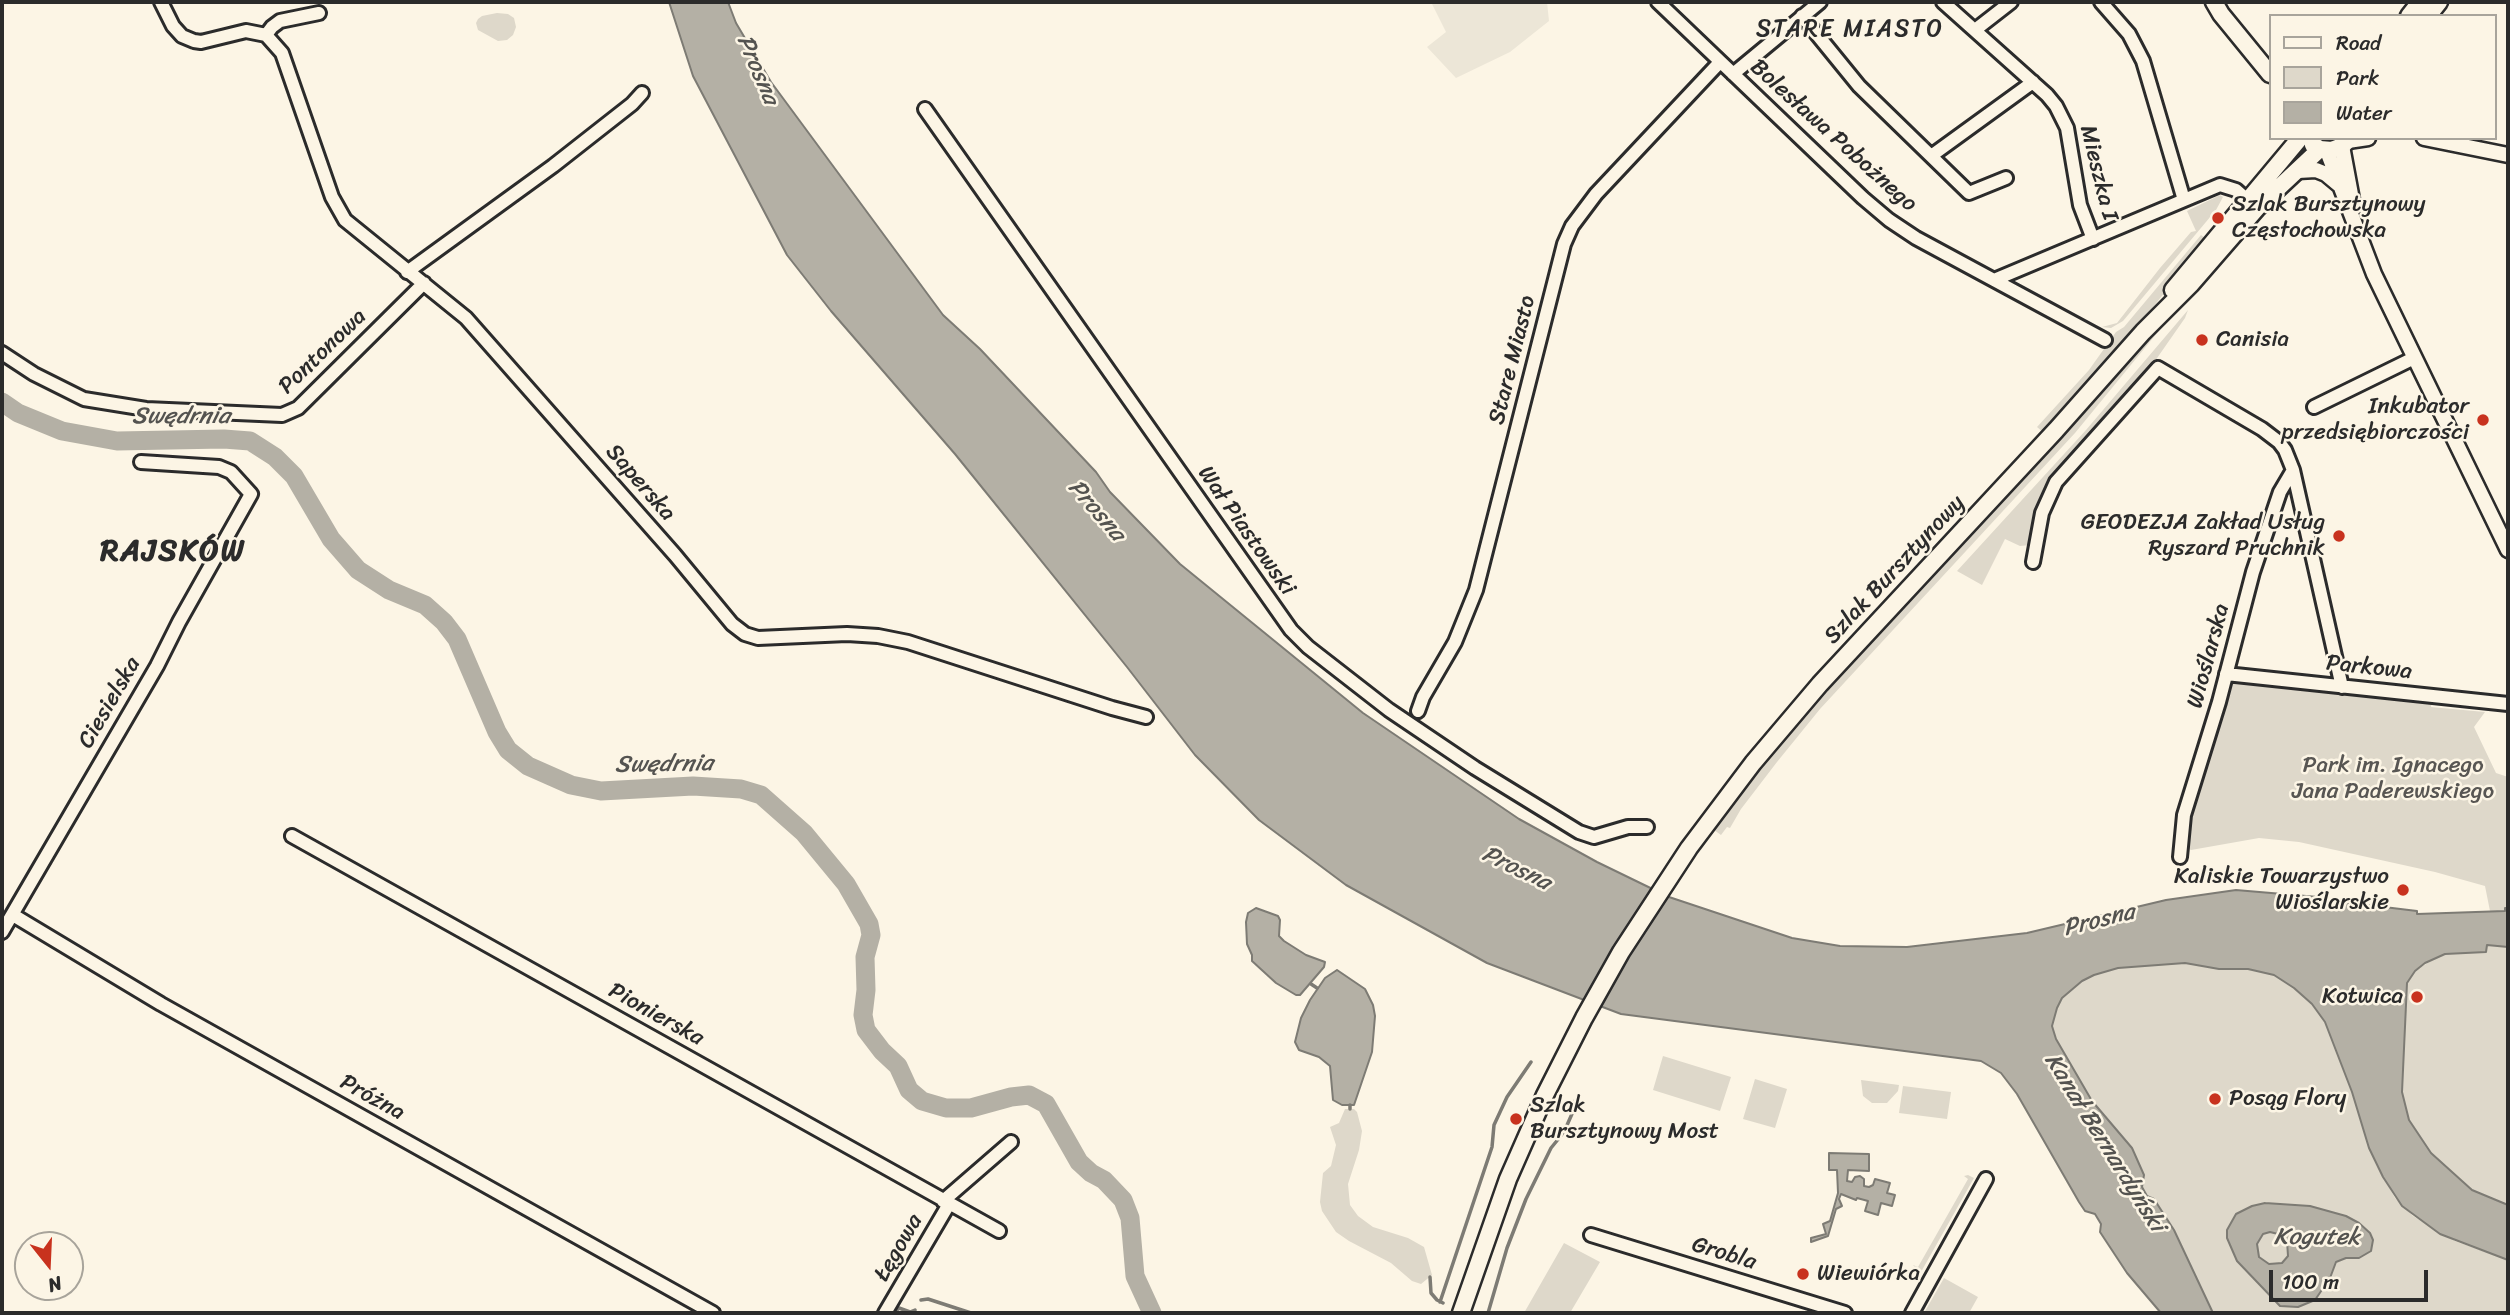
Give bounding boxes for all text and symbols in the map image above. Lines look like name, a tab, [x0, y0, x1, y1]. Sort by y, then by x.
legend	[2268, 14, 2496, 140]
district label: STARE MIASTO	[1759, 16, 1941, 44]
text: Road	[2336, 24, 2381, 62]
water label: Prosna	[730, 31, 784, 109]
street label: Bolesława Pobożnego	[1744, 54, 1922, 218]
text: Park	[2336, 59, 2379, 97]
text: Water	[2336, 94, 2391, 132]
street label: Mieszka I	[2073, 122, 2123, 224]
place label: Szlak Bursztynowy Częstochowska	[2232, 191, 2425, 245]
marker: Szlak Bursztynowy Częstochowska	[2210, 210, 2226, 226]
street label: Stare Miasto	[1484, 293, 1542, 427]
street label: Pontonowa	[273, 303, 373, 401]
place label: Canisia	[2216, 326, 2289, 354]
marker: Canisia	[2194, 332, 2210, 348]
place label: Inkubator przedsiębiorczości	[2282, 393, 2469, 447]
water label: Swędrnia	[132, 403, 230, 431]
marker: Inkubator przedsiębiorczości	[2475, 412, 2491, 428]
street label: Saperska	[599, 439, 681, 527]
street label: Wał Piastowski	[1191, 461, 1301, 601]
water label: Prosna	[1061, 474, 1131, 548]
street label: Szlak Bursztynowy	[1819, 490, 1971, 650]
place label: GEODEZJA Zakład Usług Ryszard Pruchnik	[2081, 509, 2325, 563]
marker: GEODEZJA Zakład Usług Ryszard Pruchnik	[2331, 528, 2347, 544]
district label: RAJSKÓW	[102, 534, 244, 570]
street label: Wioślarska	[2182, 601, 2236, 711]
street label: Parkowa	[2325, 650, 2413, 686]
street label: Ciesielska	[73, 652, 147, 754]
water label: Swędrnia	[615, 750, 713, 780]
park label: Park im. Ignacego Jana Paderewskiego	[2292, 752, 2494, 806]
water label: Prosna	[1477, 840, 1555, 898]
place label: Kaliskie Towarzystwo Wioślarskie	[2174, 863, 2389, 917]
marker: Kaliskie Towarzystwo Wioślarskie	[2395, 882, 2411, 898]
water label: Prosna	[2060, 898, 2138, 944]
street label: Pionierska	[603, 977, 709, 1053]
place label: Kotwica	[2322, 983, 2403, 1011]
marker: Kotwica	[2409, 989, 2425, 1005]
water label: Kanał Bernardyński	[2037, 1048, 2171, 1238]
street label: Próżna	[335, 1069, 409, 1127]
place label: Posąg Flory	[2229, 1085, 2346, 1113]
marker: Posąg Flory	[2207, 1091, 2223, 1107]
place label: Szlak Bursztynowy Most	[1530, 1092, 1719, 1146]
marker: Szlak Bursztynowy Most	[1508, 1111, 1524, 1127]
street label: Łęgowa	[869, 1209, 929, 1287]
water label: Kogutek	[2274, 1224, 2360, 1252]
north arrow	[14, 1231, 84, 1301]
street label: Grobla	[1688, 1231, 1760, 1277]
scale bar	[2272, 1256, 2431, 1300]
place label: Wiewiórka	[1817, 1260, 1920, 1288]
text: 100 m	[2282, 1263, 2339, 1301]
marker: Wiewiórka	[1795, 1266, 1811, 1282]
text: N	[44, 1267, 66, 1302]

